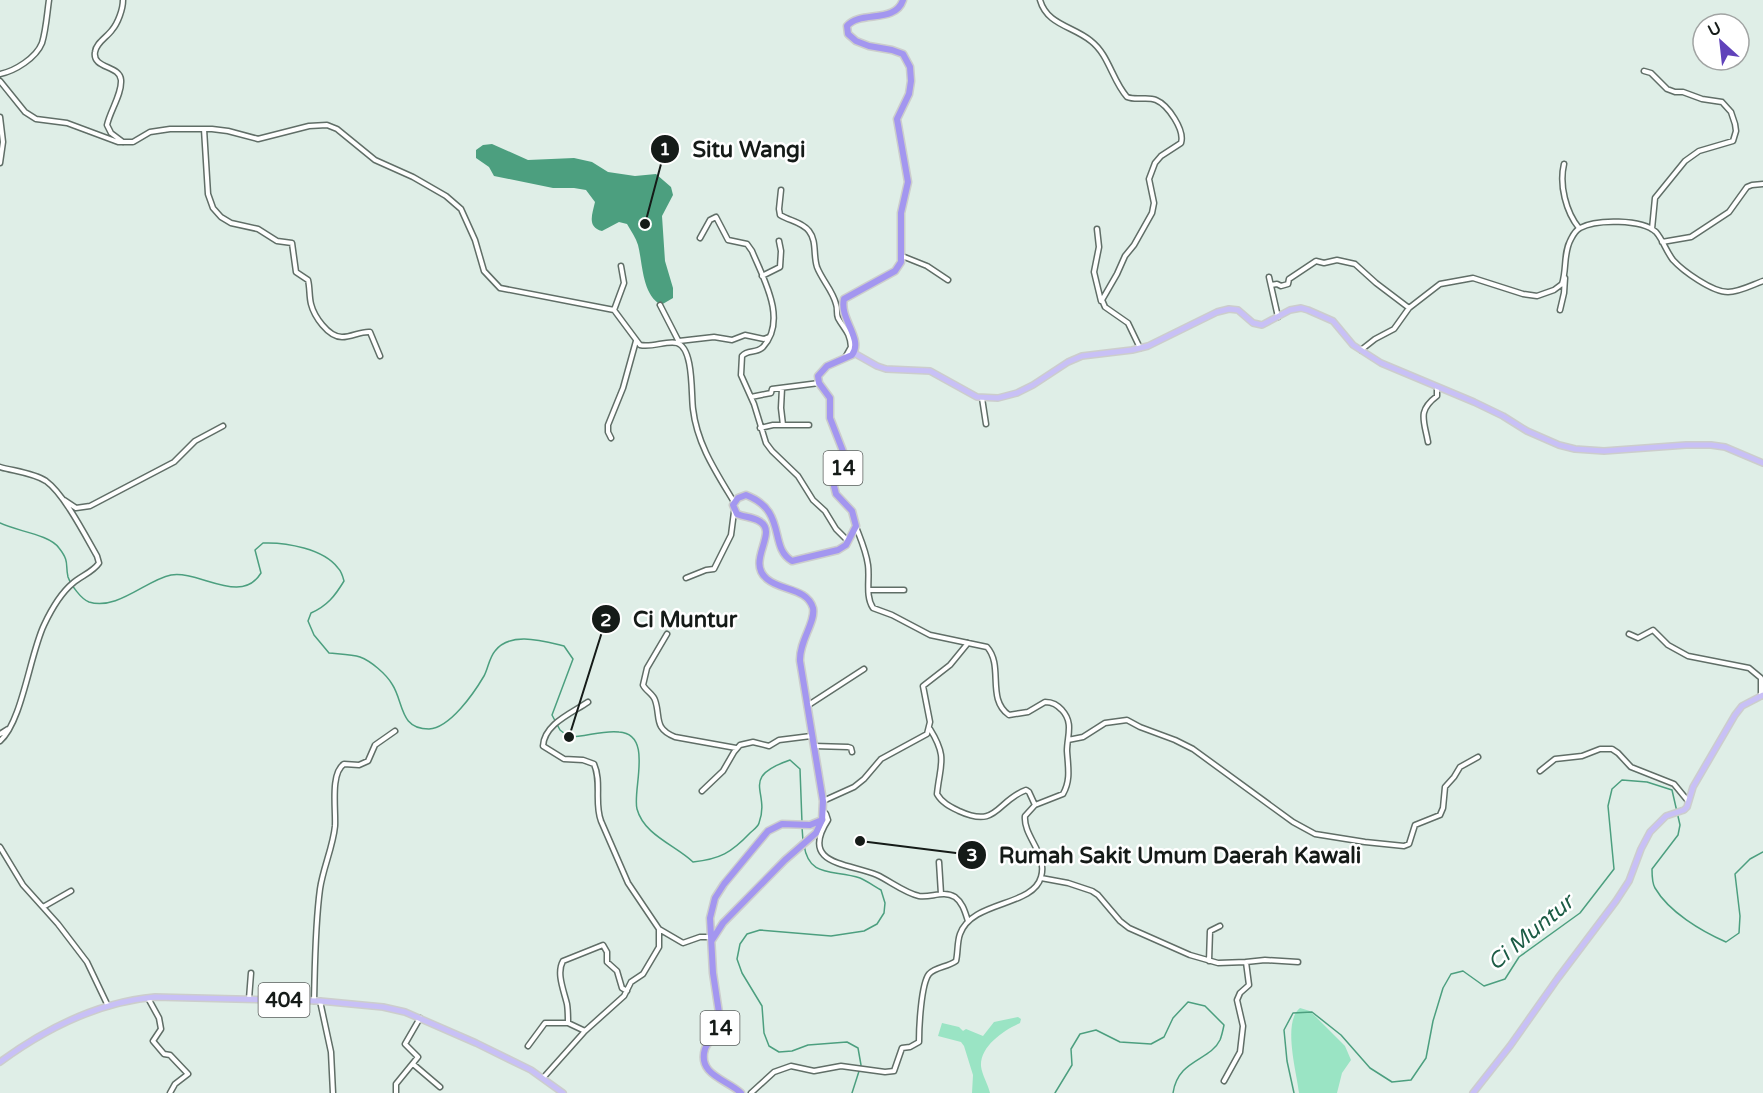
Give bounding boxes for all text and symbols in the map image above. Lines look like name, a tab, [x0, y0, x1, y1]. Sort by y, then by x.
north arrow	[1691, 12, 1751, 72]
text: U	[1705, 18, 1725, 41]
callout: Situ Wangi	[650, 129, 817, 169]
text: Situ Wangi	[693, 137, 805, 163]
text: 1	[659, 138, 671, 160]
road number: 14	[824, 451, 862, 485]
callout: Ci Muntur	[591, 599, 749, 639]
text: Ci Muntur	[633, 607, 738, 633]
text: 2	[600, 609, 612, 631]
callout: Rumah Sakit Umum Daerah Kawali	[957, 835, 1373, 875]
text: Rumah Sakit Umum Daerah Kawali	[999, 843, 1361, 869]
text: 3	[966, 844, 978, 866]
water label: Ci Muntur	[1482, 888, 1581, 976]
road number: 404	[258, 983, 310, 1017]
road number: 14	[700, 1011, 740, 1045]

